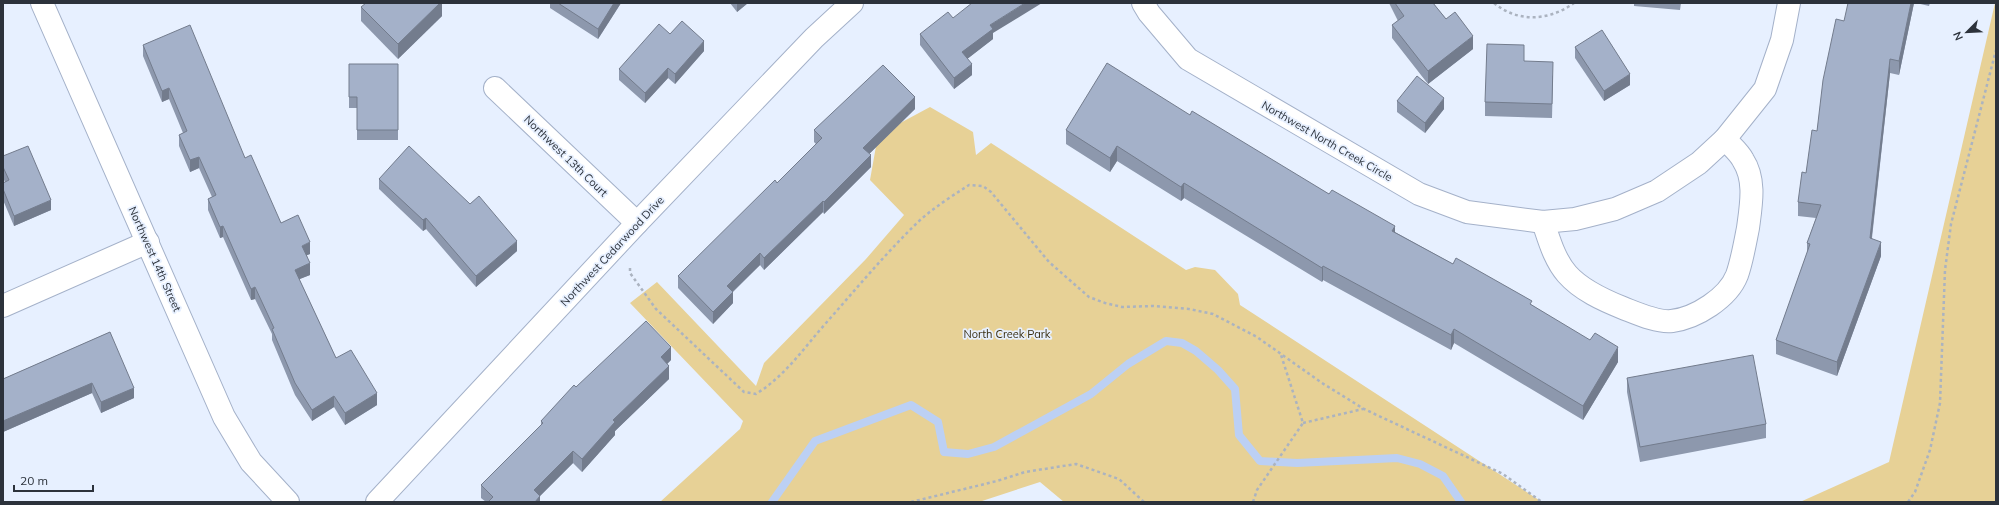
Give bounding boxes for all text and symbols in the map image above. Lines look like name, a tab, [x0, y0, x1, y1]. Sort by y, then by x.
north arrow	[1947, 12, 1987, 52]
text: N	[1950, 29, 1966, 43]
street label: Northwest North Creek Circle	[1259, 98, 1395, 184]
street label: Northwest 13th Court	[521, 112, 611, 200]
street label: Northwest Cedarwood Drive	[557, 193, 667, 309]
street label: Northwest 14th Street	[126, 204, 185, 314]
park label: North Creek Park	[963, 327, 1051, 341]
scale bar	[14, 467, 93, 493]
text: 20 m	[20, 473, 48, 488]

